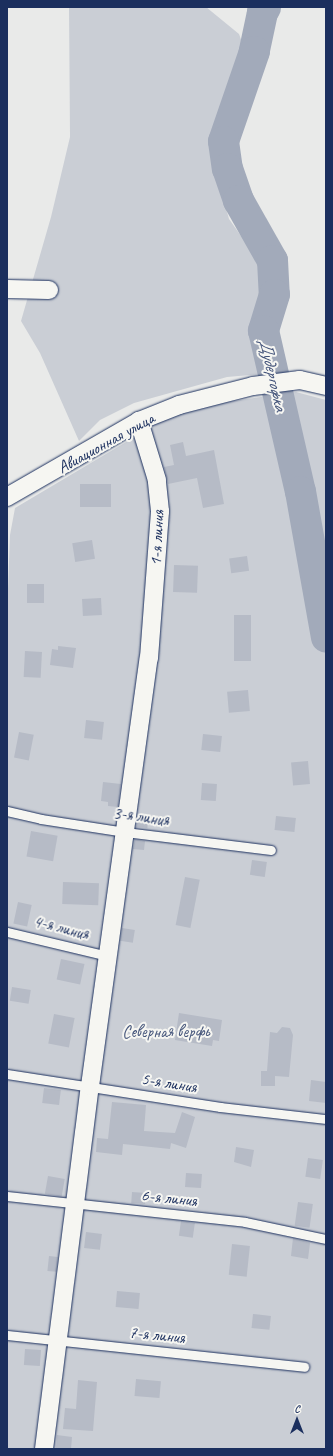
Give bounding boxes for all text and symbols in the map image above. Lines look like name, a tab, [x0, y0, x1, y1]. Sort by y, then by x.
water label: Дудергофка	[254, 337, 292, 413]
street label: Авиационная улица	[54, 408, 158, 478]
street label: 1-я линия	[145, 510, 169, 566]
street label: 3-я линия	[112, 803, 170, 831]
street label: 4-я линия	[31, 911, 91, 945]
park label: Северная верфь	[122, 1022, 210, 1042]
street label: 5-я линия	[140, 1069, 198, 1097]
street label: 6-я линия	[140, 1185, 198, 1211]
street label: 7-я линия	[128, 1322, 186, 1348]
north arrow	[277, 1400, 317, 1440]
text: С	[294, 1401, 300, 1415]

